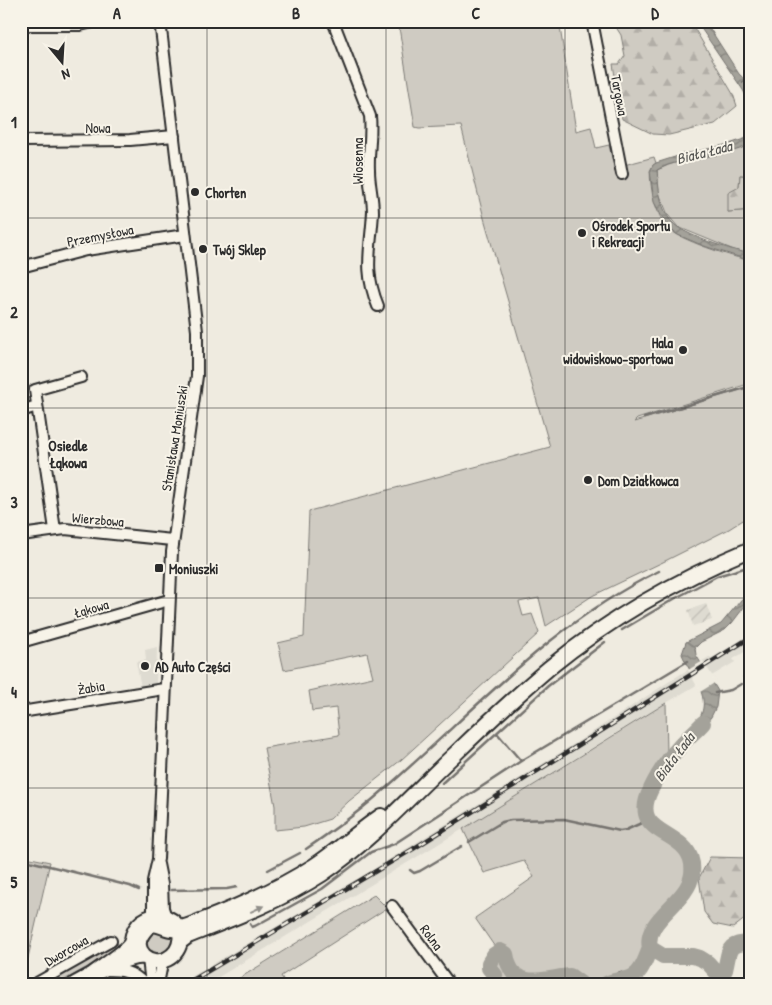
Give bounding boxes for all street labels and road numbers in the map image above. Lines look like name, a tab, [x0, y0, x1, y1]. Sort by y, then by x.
street label: Targowa	[606, 73, 633, 118]
street label: Nowa	[85, 118, 111, 137]
street label: Wiosenna	[348, 137, 367, 184]
street label: Przemysłowa	[65, 219, 136, 252]
street label: Stanisława Moniuszki	[156, 384, 192, 492]
street label: Wierzbowa	[71, 507, 125, 531]
street label: Łąkowa	[71, 594, 111, 622]
street label: Żabia	[76, 675, 106, 698]
street label: Rolna	[416, 920, 448, 954]
street label: Dworcowa	[41, 930, 92, 970]

